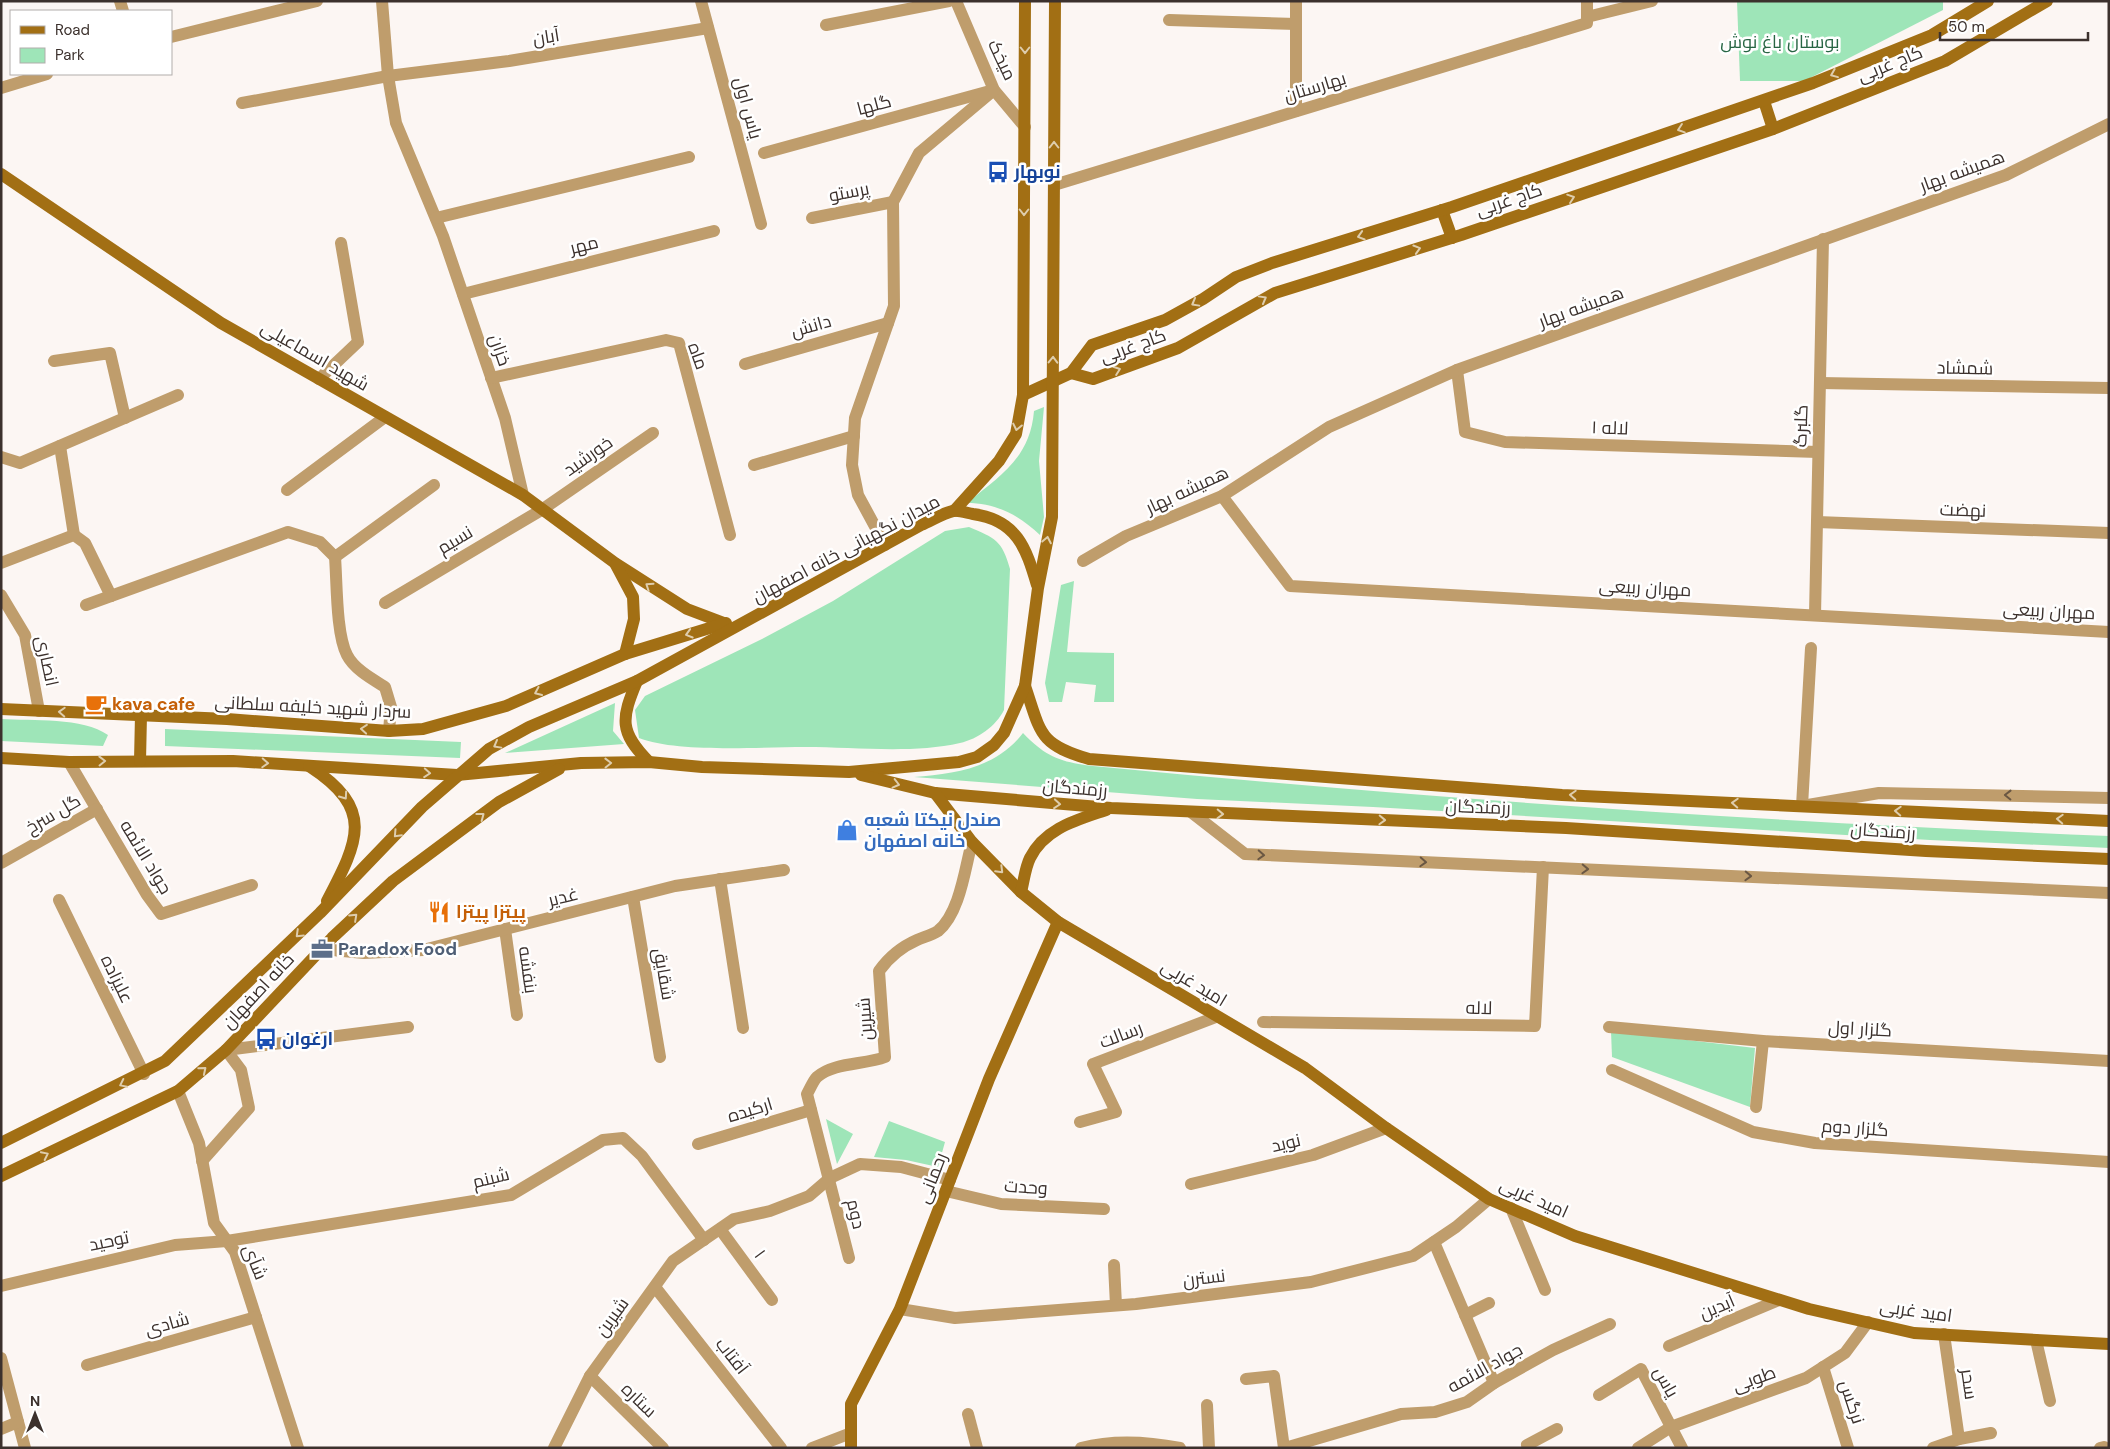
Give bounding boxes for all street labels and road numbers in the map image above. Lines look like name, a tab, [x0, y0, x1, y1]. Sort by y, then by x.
street label: آبان	[531, 23, 561, 51]
street label: میخک	[982, 36, 1022, 84]
street label: کاج غربی	[1854, 40, 1926, 88]
street label: بهارستان	[1281, 66, 1349, 108]
street label: یاس اول	[728, 74, 768, 142]
street label: گلها	[854, 89, 894, 121]
street label: همیشه بهار	[1915, 144, 2008, 198]
street label: پرستو	[827, 176, 871, 208]
street label: کاج غربی	[1473, 177, 1545, 223]
street label: مهر	[566, 230, 601, 260]
street label: همیشه بهار	[1534, 280, 1627, 334]
street label: دانش	[788, 309, 834, 343]
street label: شهید اسماعیلی	[257, 315, 373, 397]
street label: کاج غربی	[1097, 323, 1169, 369]
street label: خزان	[483, 331, 517, 369]
street label: ماه	[682, 339, 714, 373]
street label: شمشاد	[1937, 356, 1993, 380]
street label: گلبرگ	[1788, 404, 1814, 448]
street label: لاله ۱	[1591, 415, 1629, 441]
street label: خورشید	[559, 430, 617, 482]
street label: همیشه بهار	[1141, 460, 1232, 520]
street label: میدان نگهبانی خانه اصفهان	[748, 489, 944, 609]
street label: نهضت	[1939, 497, 1987, 523]
street label: نسیم	[433, 520, 477, 560]
street label: مهران ربیعی	[1598, 574, 1692, 602]
street label: مهران ربیعی	[2002, 597, 2096, 625]
street label: انصاری	[30, 633, 64, 689]
street label: سردار شهید خلیفه سلطانی	[214, 690, 412, 724]
street label: رزمندگان	[1041, 773, 1109, 803]
street label: گل سرخ	[21, 789, 85, 839]
street label: رزمندگان	[1445, 794, 1511, 820]
street label: جواد الائمه	[114, 815, 178, 899]
street label: رزمندگان	[1850, 817, 1916, 845]
street label: غدیر	[544, 882, 581, 913]
street label: بنفشه	[513, 945, 543, 995]
street label: شقایق	[648, 946, 680, 1002]
street label: خانه اصفهان	[217, 948, 299, 1034]
street label: علیزاده	[95, 951, 139, 1007]
street label: امید غربی	[1157, 954, 1231, 1012]
street label: لاله	[1465, 996, 1493, 1020]
street label: شیرین	[852, 997, 878, 1041]
street label: گلزار اول	[1827, 1015, 1893, 1043]
street label: رسالت	[1096, 1016, 1146, 1054]
street label: ارکیده	[724, 1092, 776, 1128]
street label: گلزار دوم	[1821, 1114, 1889, 1142]
street label: نوید	[1269, 1128, 1303, 1158]
street label: رحمانی	[911, 1149, 953, 1207]
street label: شبنم	[470, 1162, 512, 1194]
street label: امید غربی	[1496, 1172, 1572, 1224]
street label: وحدت	[1003, 1174, 1049, 1200]
street label: دوم	[841, 1197, 871, 1231]
street label: توحید	[87, 1225, 131, 1257]
street label: شآی	[237, 1241, 273, 1283]
street label: ۱	[749, 1245, 771, 1263]
street label: نسترن	[1181, 1263, 1227, 1293]
street label: آیدین	[1695, 1289, 1739, 1325]
street label: شیرین	[590, 1293, 634, 1341]
street label: امید غربی	[1878, 1294, 1954, 1328]
street label: شادی	[142, 1306, 192, 1342]
street label: آفتاب	[710, 1333, 754, 1380]
street label: جواد الائمه	[1443, 1338, 1527, 1398]
street label: طوبی	[1729, 1360, 1779, 1398]
street label: یاس	[1648, 1362, 1684, 1402]
street label: سحر	[1955, 1366, 1983, 1401]
street label: ستاره	[616, 1377, 662, 1423]
street label: نرگس	[1834, 1377, 1870, 1427]

